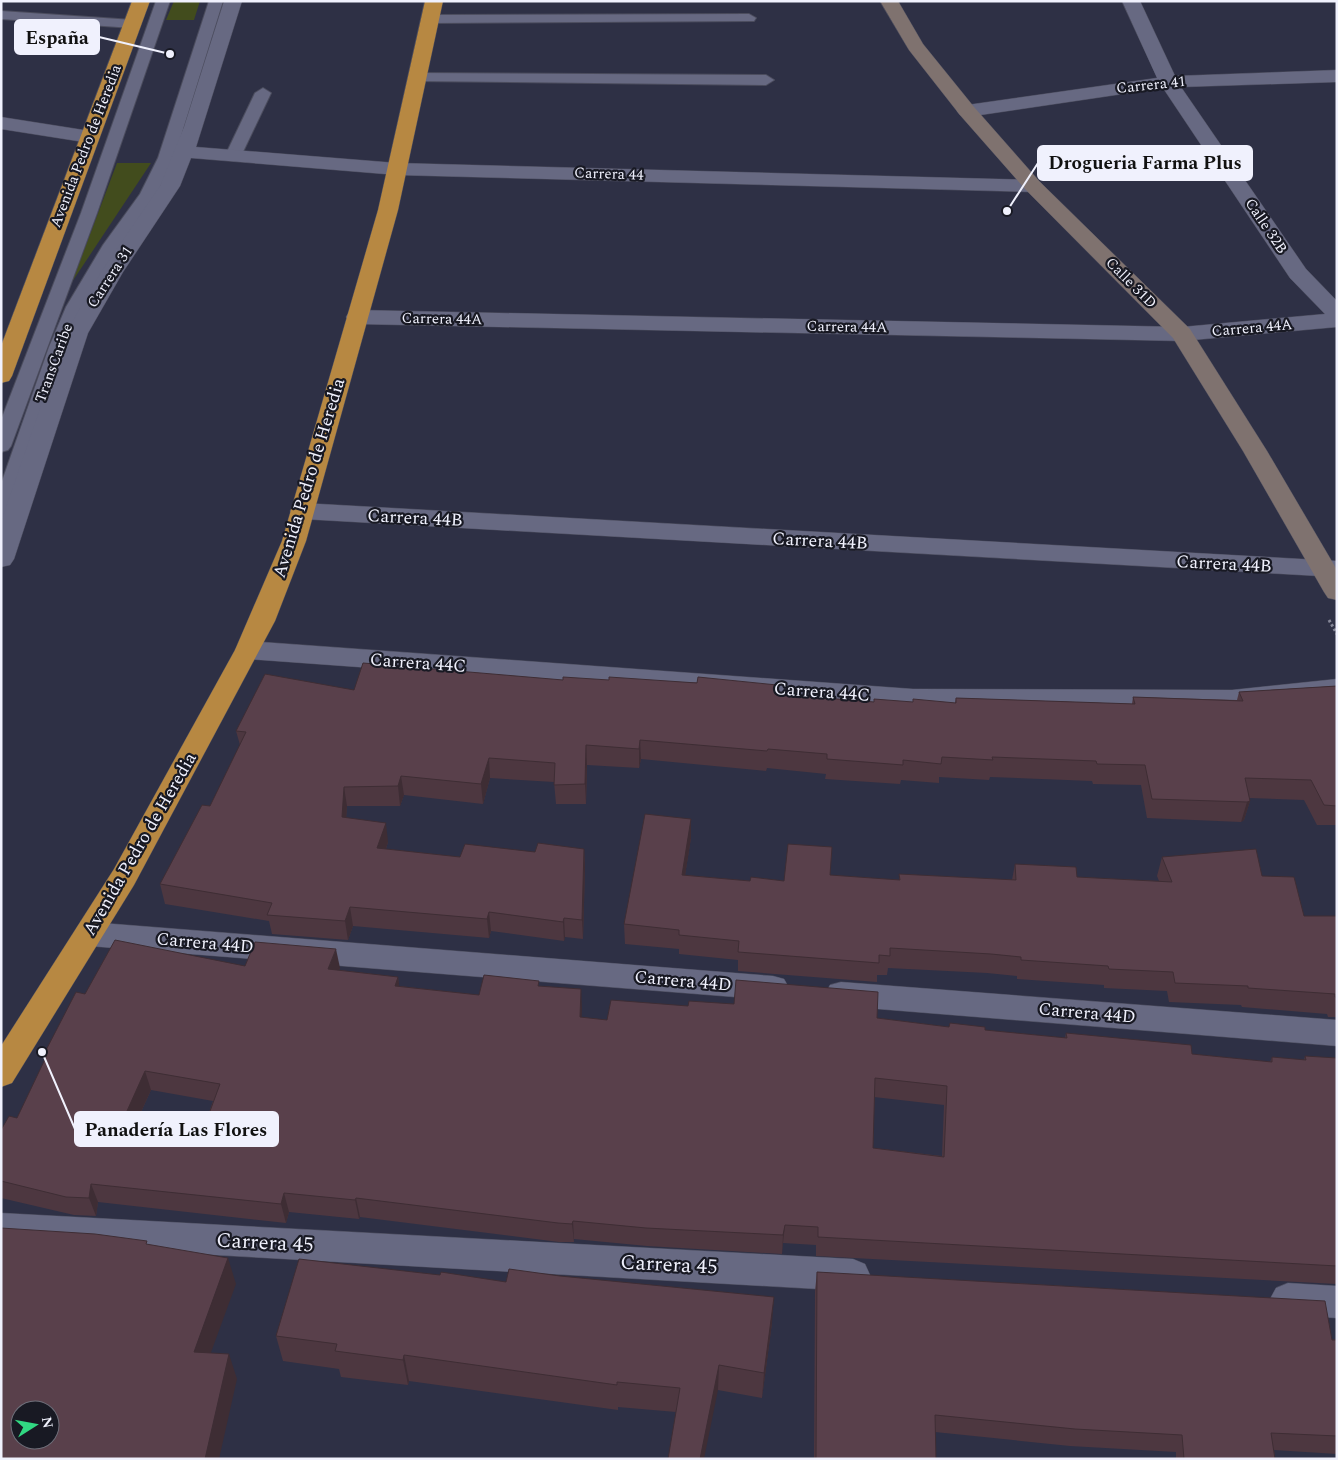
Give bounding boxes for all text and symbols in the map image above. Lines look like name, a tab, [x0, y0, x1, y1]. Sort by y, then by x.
callout: España	[15, 20, 99, 54]
text: España	[25, 24, 89, 53]
street label: Avenida Pedro de Heredia	[44, 60, 128, 231]
street label: Carrera 41	[1115, 70, 1187, 100]
callout: Drogueria Farma Plus	[1038, 146, 1252, 180]
text: Drogueria Farma Plus	[1048, 149, 1242, 178]
street label: Carrera 44	[574, 161, 645, 187]
street label: Calle 32B	[1239, 194, 1293, 259]
street label: Carrera 31	[81, 242, 139, 312]
street label: Calle 31D	[1100, 252, 1162, 314]
street label: Carrera 44A	[401, 307, 483, 331]
street label: Carrera 44A	[1211, 313, 1293, 343]
street label: Carrera 44A	[806, 315, 888, 339]
street label: TransCaribe	[29, 320, 79, 406]
street label: Avenida Pedro de Heredia	[266, 375, 352, 581]
street label: Carrera 44B	[367, 502, 463, 534]
street label: Carrera 44B	[772, 525, 868, 557]
street label: Carrera 44B	[1176, 548, 1272, 580]
street label: Carrera 44C	[369, 646, 467, 680]
street label: Carrera 44C	[773, 675, 871, 709]
street label: Avenida Pedro de Heredia	[76, 747, 204, 941]
street label: Carrera 44D	[155, 925, 255, 961]
street label: Carrera 44D	[633, 963, 733, 999]
street label: Carrera 44D	[1037, 995, 1137, 1031]
callout: Panadería Las Flores	[75, 1112, 278, 1146]
text: Panadería Las Flores	[85, 1116, 267, 1145]
street label: Carrera 45	[216, 1224, 314, 1262]
street label: Carrera 45	[620, 1246, 718, 1284]
north arrow	[10, 1400, 60, 1450]
text: N	[36, 1415, 59, 1430]

